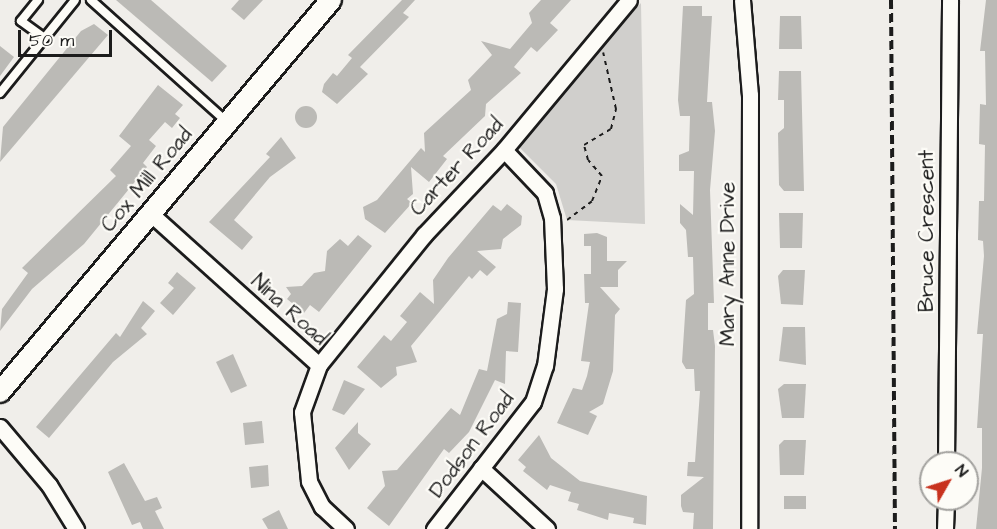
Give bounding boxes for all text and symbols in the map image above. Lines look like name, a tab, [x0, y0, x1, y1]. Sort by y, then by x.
scale bar	[21, 18, 116, 56]
text: 50 m	[29, 28, 74, 53]
street label: Carter Road	[405, 113, 509, 221]
street label: Cox Mill Road	[96, 123, 198, 237]
street label: Bruce Crescent	[914, 150, 940, 312]
street label: Mary Anne Drive	[715, 182, 741, 346]
street label: Nina Road	[246, 269, 332, 351]
street label: Dodson Road	[424, 387, 520, 503]
north arrow	[919, 451, 979, 511]
text: N	[950, 460, 973, 482]

